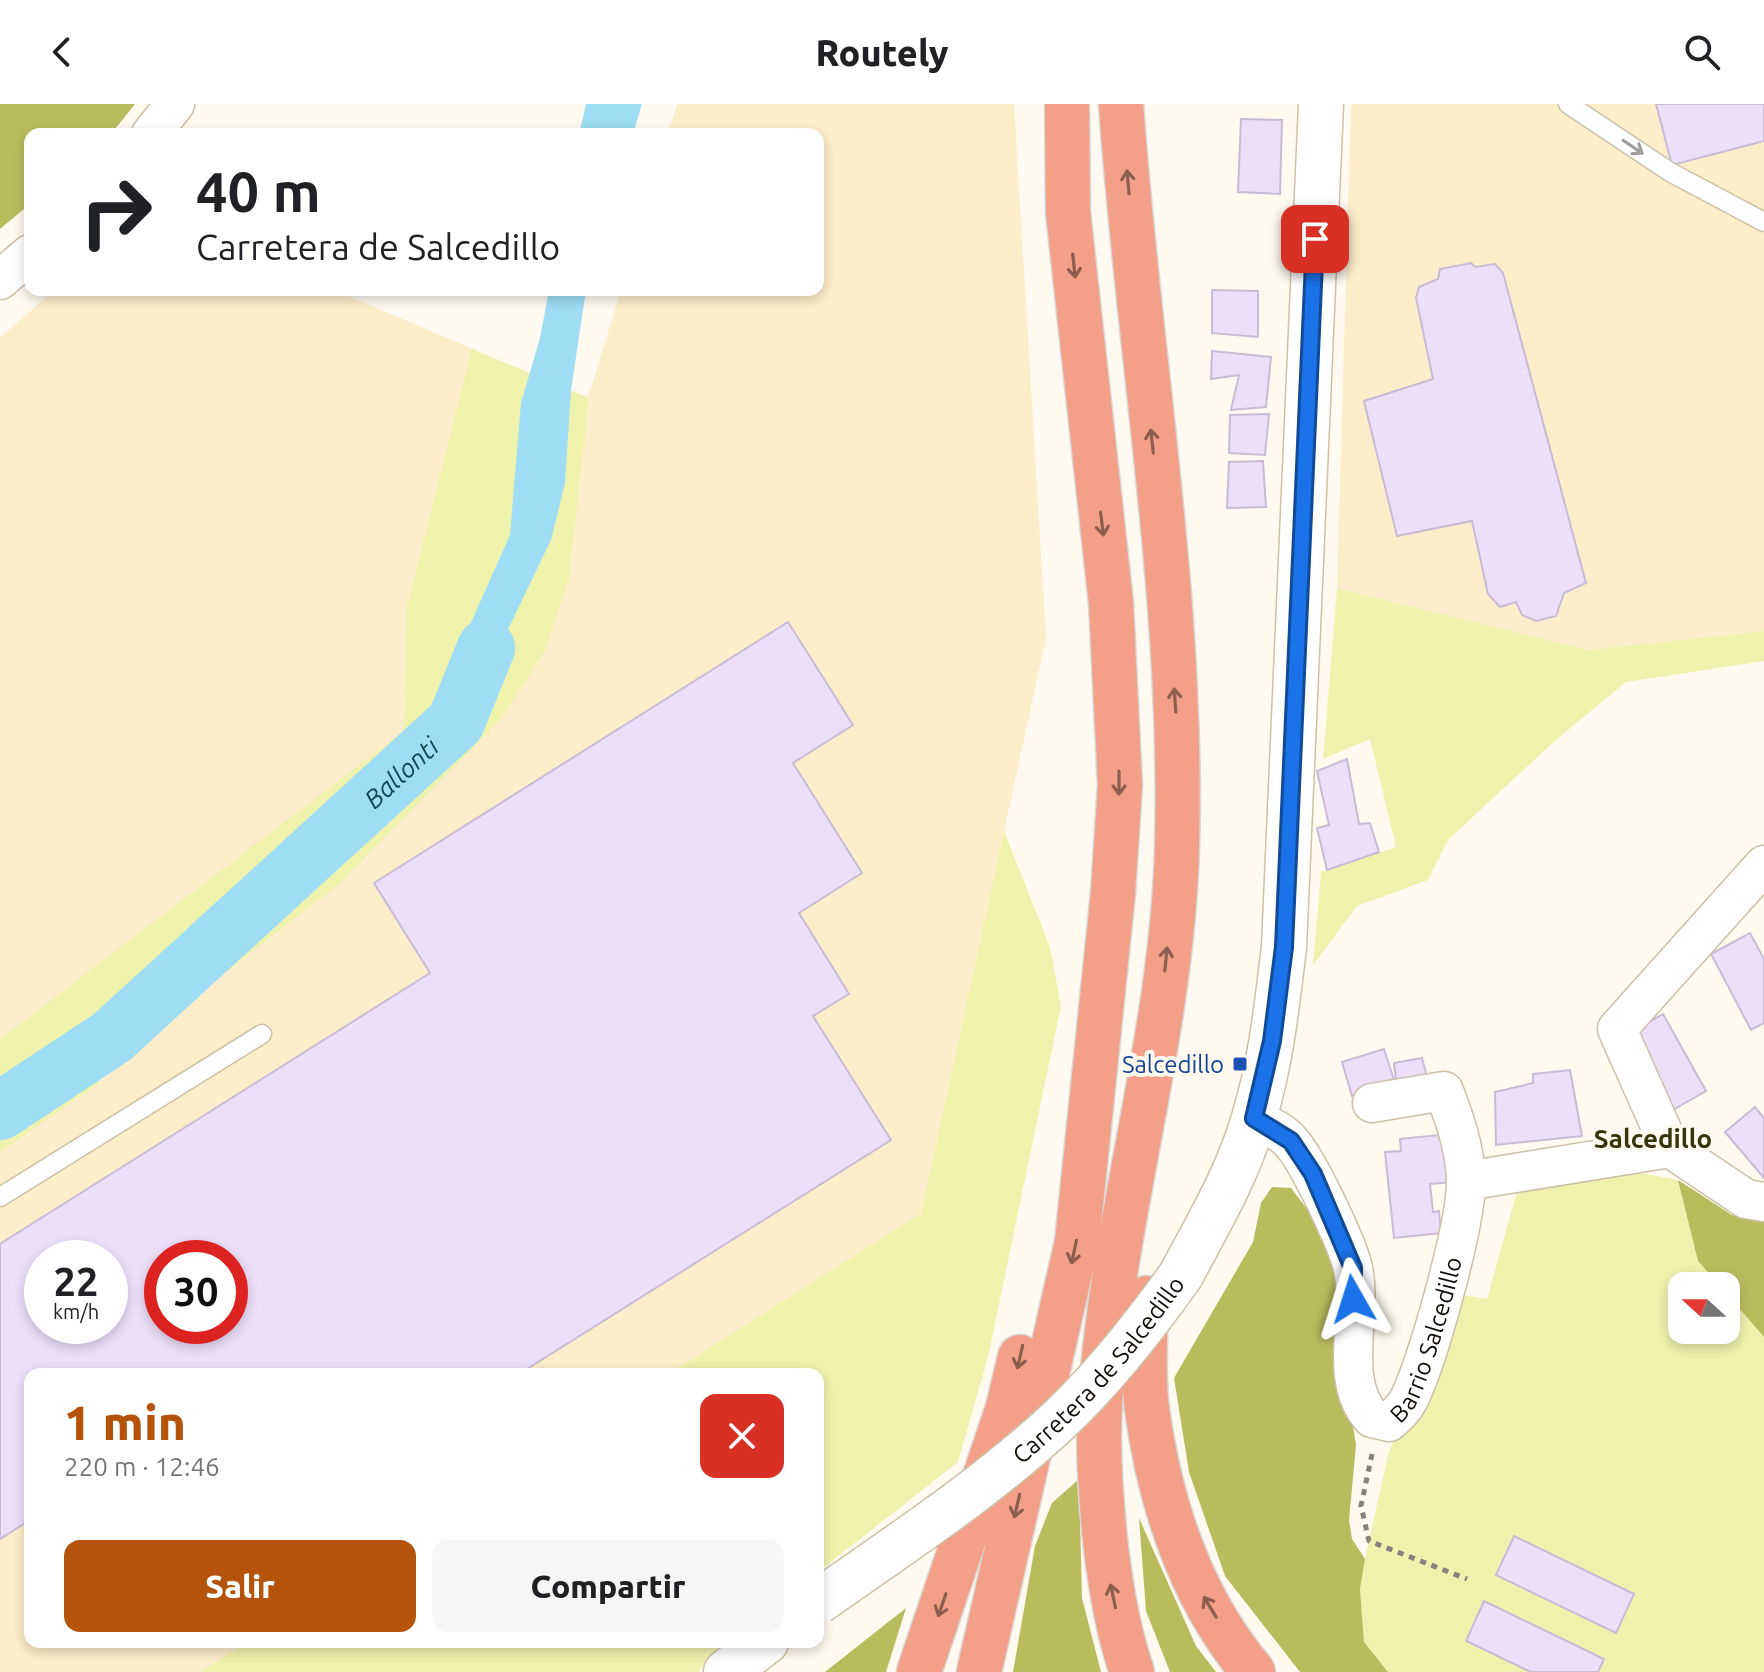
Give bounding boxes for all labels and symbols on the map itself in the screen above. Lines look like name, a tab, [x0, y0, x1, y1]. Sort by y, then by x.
one-way arrow	[1621, 139, 1643, 156]
one-way arrow	[1120, 169, 1135, 196]
pin	[1281, 205, 1349, 273]
one-way arrow	[1066, 252, 1081, 279]
one-way arrow	[1145, 428, 1160, 455]
one-way arrow	[1095, 511, 1110, 536]
one-way arrow	[1167, 687, 1182, 714]
water label: Ballonti	[358, 730, 445, 813]
one-way arrow	[1111, 769, 1127, 796]
one-way arrow	[1159, 946, 1174, 973]
place label: Salcedillo	[1122, 1051, 1224, 1078]
marker: Salcedillo	[1231, 1055, 1249, 1073]
district label: Salcedillo	[1594, 1124, 1712, 1153]
one-way arrow	[1066, 1239, 1081, 1265]
speed limit sign: 30	[144, 1240, 248, 1344]
street label: Barrio Salcedillo	[1384, 1254, 1467, 1428]
position arrow	[1311, 1257, 1395, 1341]
street label: Carretera de Salcedillo	[1007, 1271, 1189, 1468]
north arrow	[1668, 1272, 1740, 1344]
one-way arrow	[1012, 1344, 1027, 1369]
one-way arrow	[1009, 1493, 1024, 1518]
one-way arrow	[1105, 1584, 1120, 1610]
one-way arrow	[933, 1592, 948, 1617]
one-way arrow	[1201, 1596, 1217, 1619]

